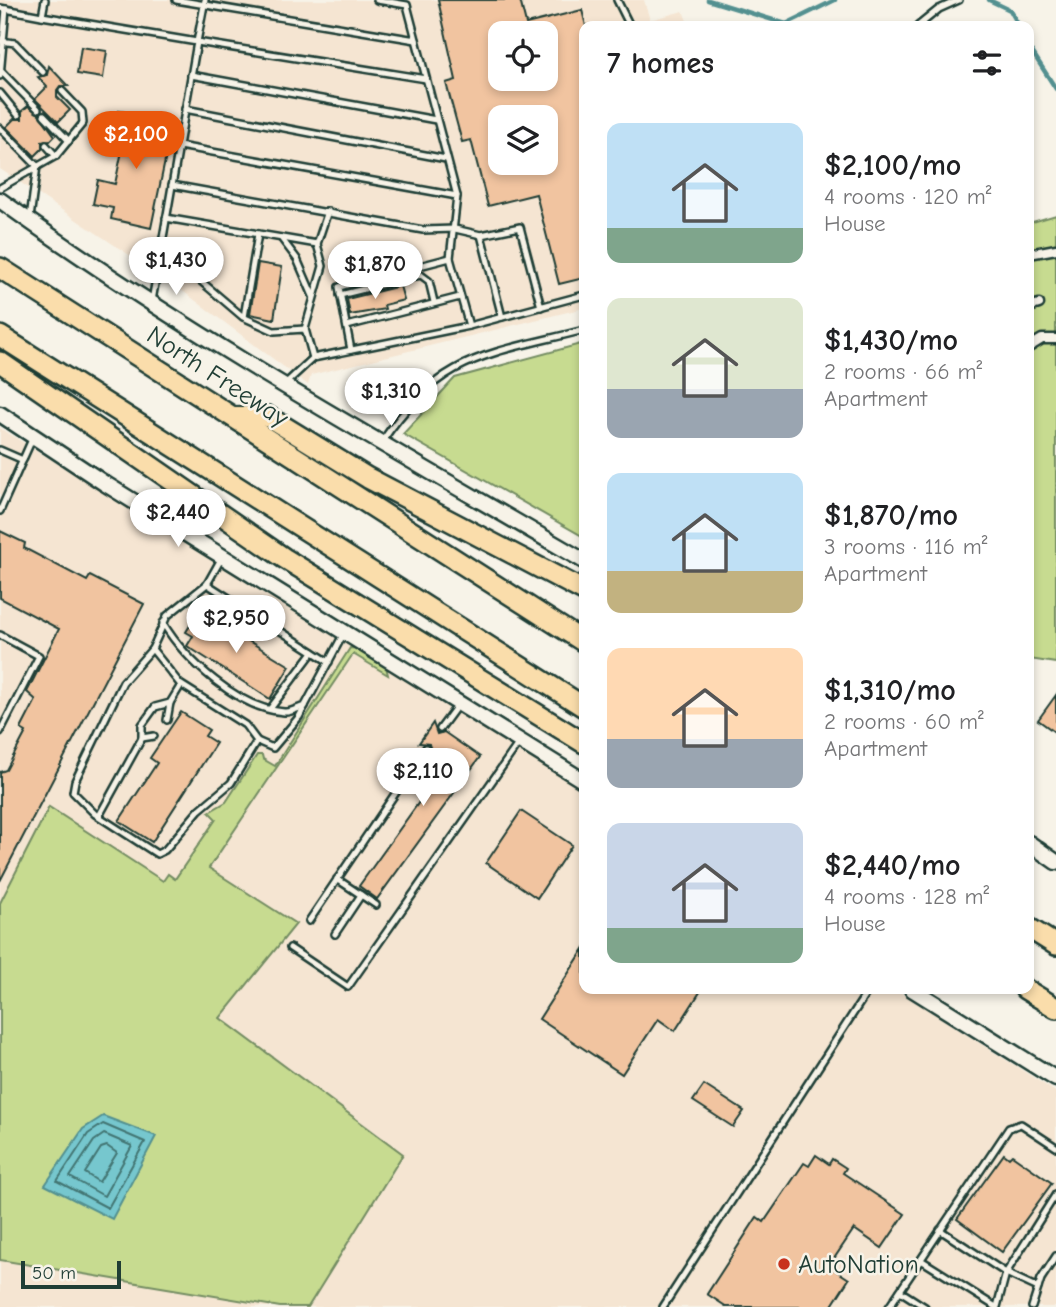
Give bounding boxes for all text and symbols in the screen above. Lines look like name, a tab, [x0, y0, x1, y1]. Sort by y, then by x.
map controls	[488, 21, 558, 175]
button: locate	[488, 21, 558, 91]
icon: filters	[968, 44, 1006, 82]
text: 7 homes	[607, 46, 714, 81]
button: layers	[488, 105, 558, 175]
pin: $2,100	[79, 111, 193, 171]
text: $2,100	[103, 120, 169, 147]
text: $2,100/mo	[824, 148, 961, 183]
icon: home	[663, 151, 747, 235]
text: 4 rooms · 120 m²	[824, 183, 991, 210]
text: House	[824, 210, 886, 237]
pin: $1,430	[119, 238, 233, 297]
pin: $1,870	[318, 242, 432, 301]
text: $1,430	[145, 246, 207, 273]
text: $1,870	[344, 250, 406, 277]
street label: North Freeway	[141, 320, 294, 434]
text: $1,430/mo	[824, 323, 958, 358]
icon: home	[663, 326, 747, 410]
text: 2 rooms · 66 m²	[824, 358, 982, 385]
pin: $1,310	[334, 368, 448, 428]
text: $1,310	[361, 377, 421, 404]
text: Apartment	[824, 385, 927, 412]
pin: $2,440	[121, 490, 235, 549]
text: $2,440	[146, 498, 210, 525]
text: $1,870/mo	[824, 498, 958, 533]
icon: home	[663, 501, 747, 585]
text: 3 rooms · 116 m²	[824, 533, 988, 560]
text: Apartment	[824, 560, 927, 587]
pin: $2,950	[179, 596, 293, 655]
text: $2,950	[202, 604, 270, 631]
text: $1,310/mo	[824, 673, 956, 708]
icon: home	[663, 676, 747, 760]
text: 2 rooms · 60 m²	[824, 708, 984, 735]
text: Apartment	[824, 735, 927, 762]
pin: $2,110	[366, 748, 480, 808]
text: $2,110	[393, 757, 453, 784]
text: $2,440/mo	[824, 848, 961, 883]
icon: home	[663, 851, 747, 935]
text: 4 rooms · 128 m²	[824, 883, 989, 910]
text: House	[824, 910, 886, 937]
place label: AutoNation	[798, 1250, 919, 1280]
marker: AutoNation	[776, 1256, 792, 1272]
scale bar	[21, 1258, 121, 1290]
text: 50 m	[32, 1262, 76, 1284]

